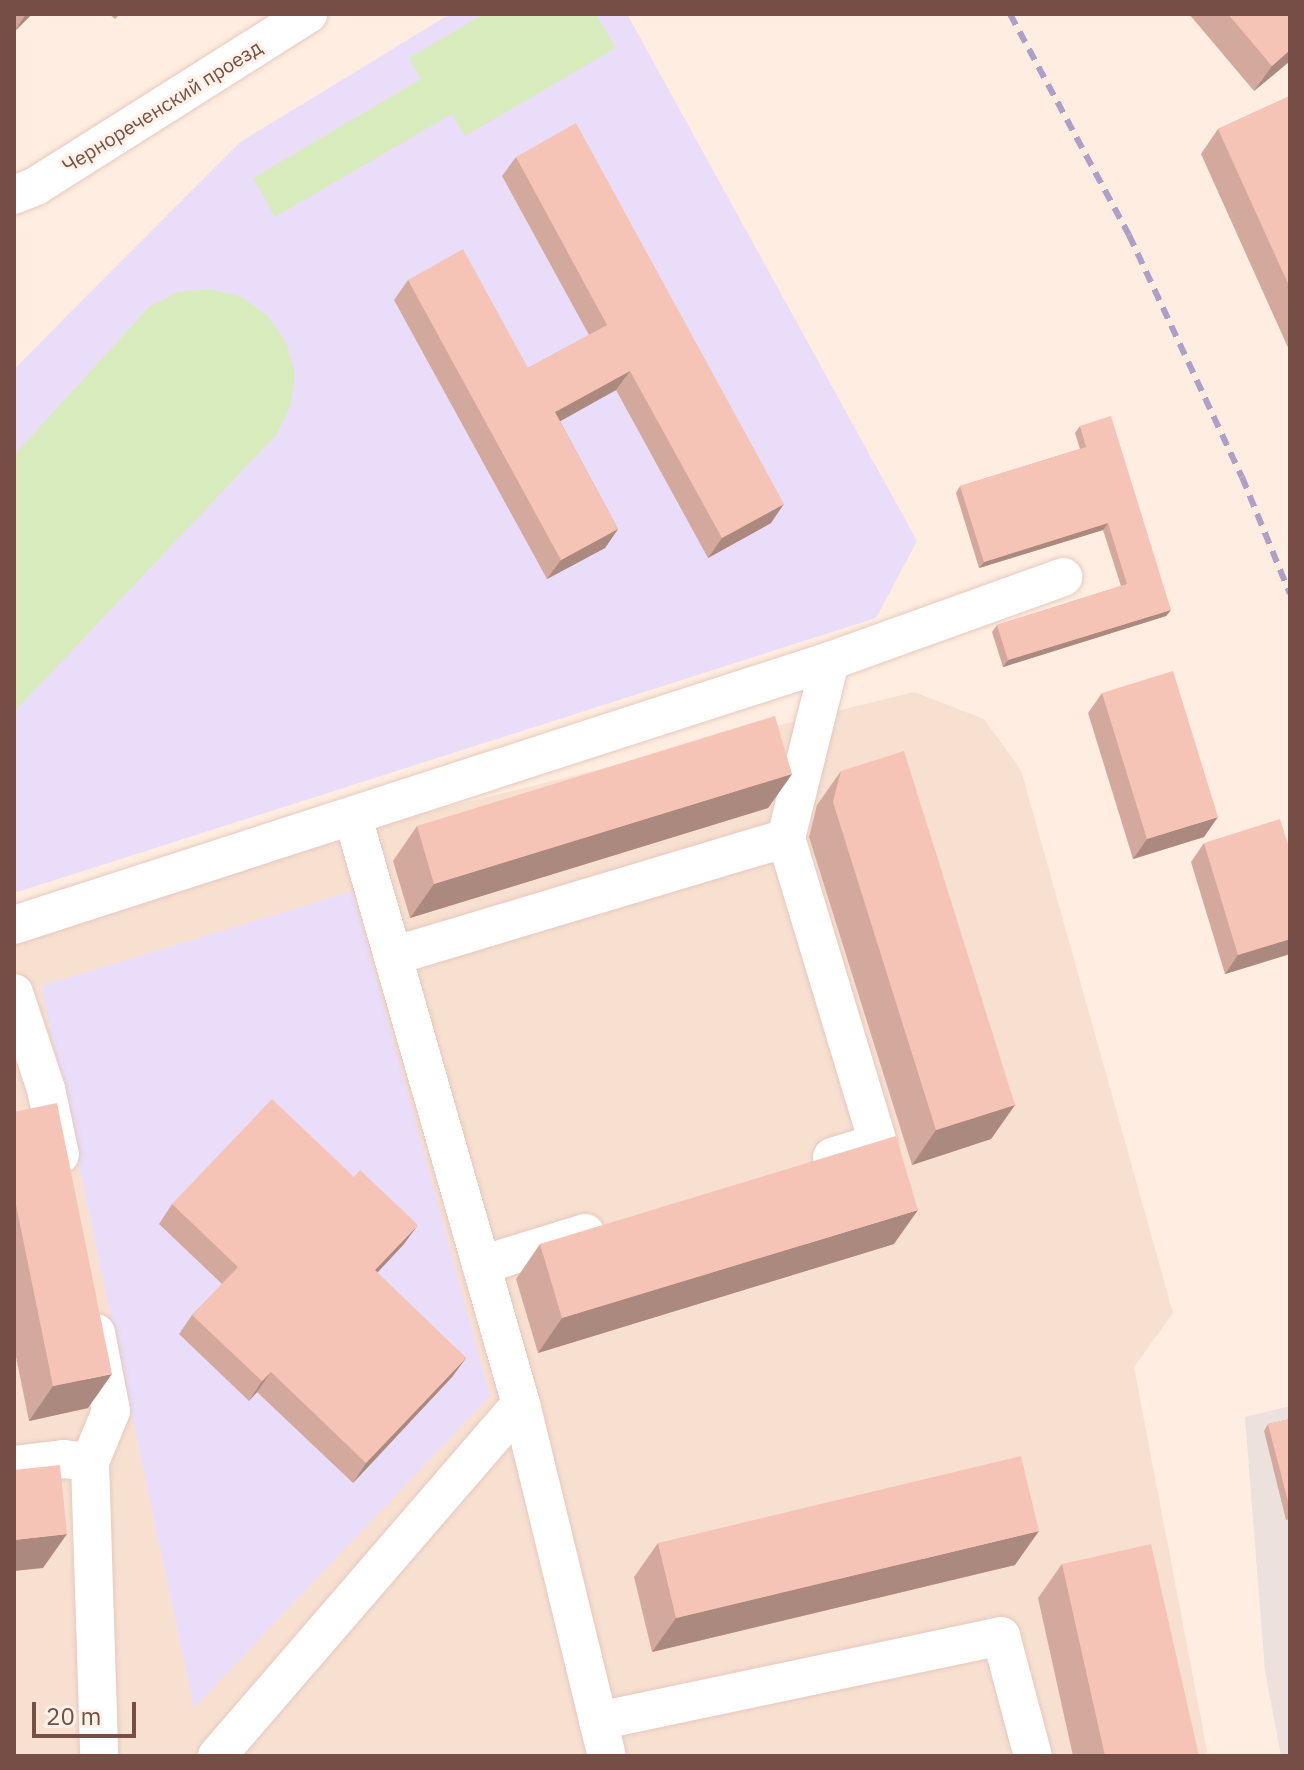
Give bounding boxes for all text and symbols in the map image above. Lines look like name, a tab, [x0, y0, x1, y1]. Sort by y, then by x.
street label: Чернореченский проезд	[58, 35, 266, 177]
scale bar	[36, 1686, 140, 1736]
text: 20 m	[46, 1700, 101, 1732]

